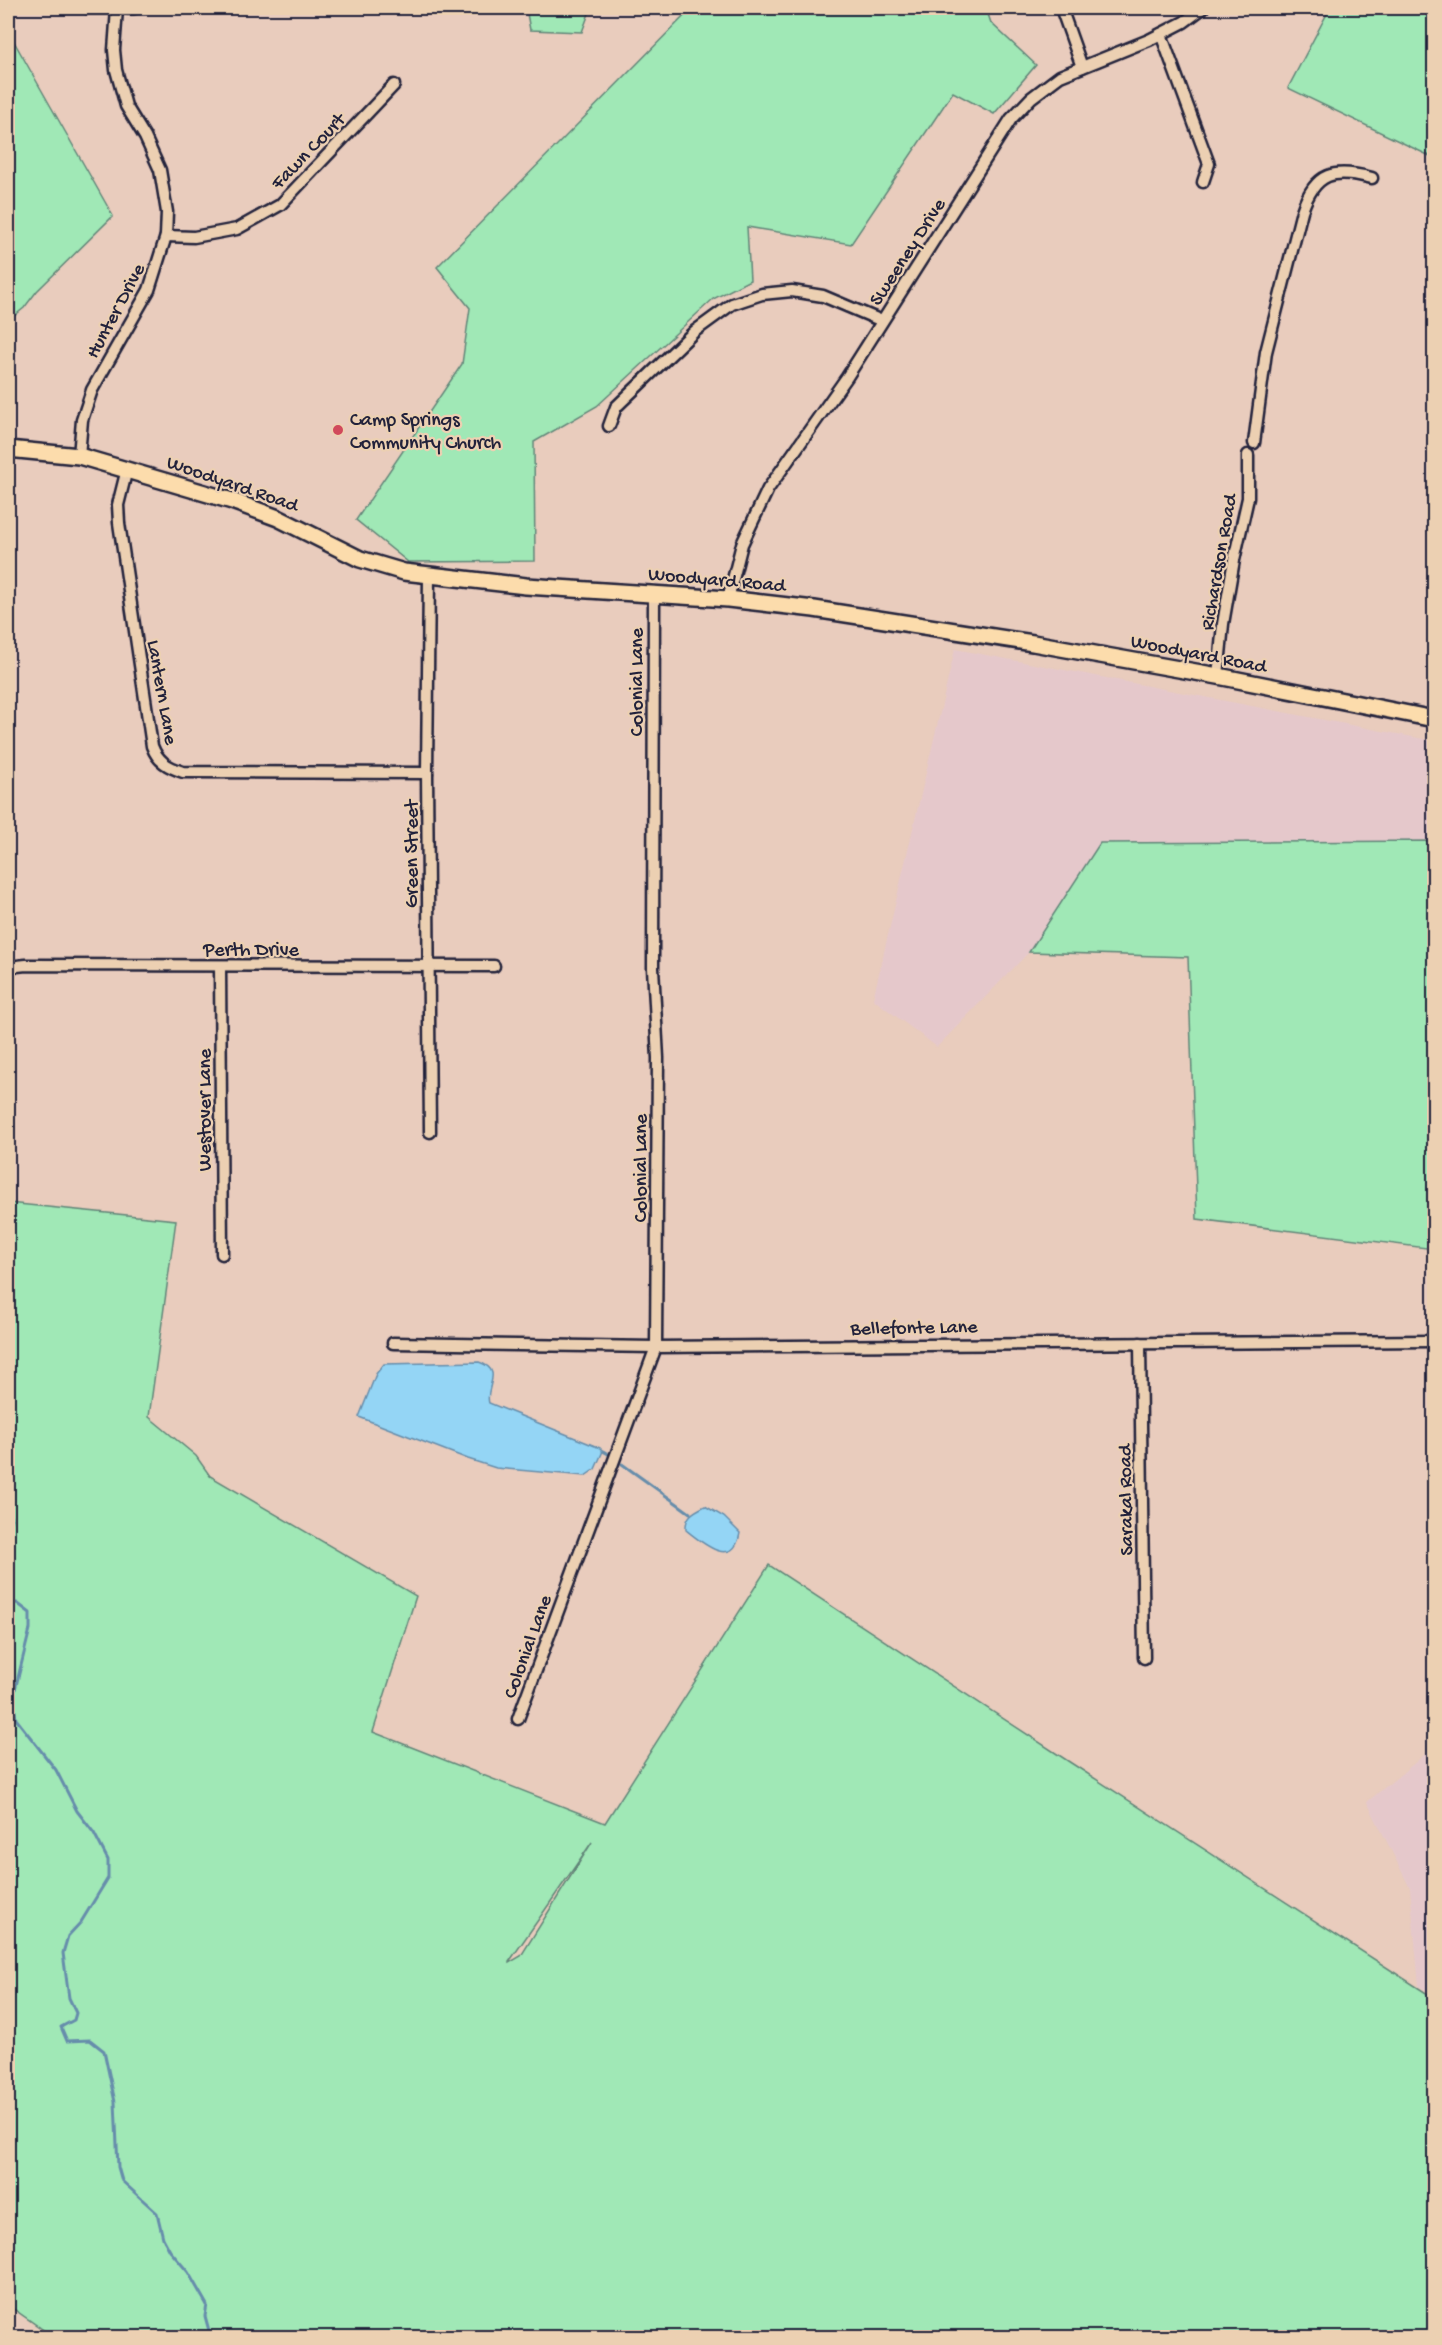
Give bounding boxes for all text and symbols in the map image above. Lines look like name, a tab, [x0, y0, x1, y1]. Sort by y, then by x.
street label: Fawn Court	[267, 108, 353, 196]
street label: Sweeney Drive	[866, 194, 953, 311]
street label: Hunter Drive	[82, 260, 152, 363]
place label: Camp Springs Community Church	[350, 410, 501, 456]
marker: Camp Springs Community Church	[331, 423, 345, 437]
street label: Woodyard Road	[163, 452, 303, 519]
street label: Richardson Road	[1197, 490, 1244, 633]
street label: Woodyard Road	[647, 564, 789, 599]
street label: Colonial Lane	[627, 627, 650, 736]
street label: Woodyard Road	[1129, 631, 1270, 680]
street label: Lantern Lane	[140, 638, 181, 747]
street label: Green Street	[402, 798, 425, 908]
street label: Perth Drive	[202, 940, 300, 963]
street label: Westover Lane	[195, 1048, 218, 1171]
street label: Colonial Lane	[631, 1113, 654, 1222]
street label: Bellefonte Lane	[849, 1317, 979, 1342]
street label: Sarakal Road	[1115, 1442, 1140, 1556]
street label: Colonial Lane	[500, 1592, 559, 1702]

